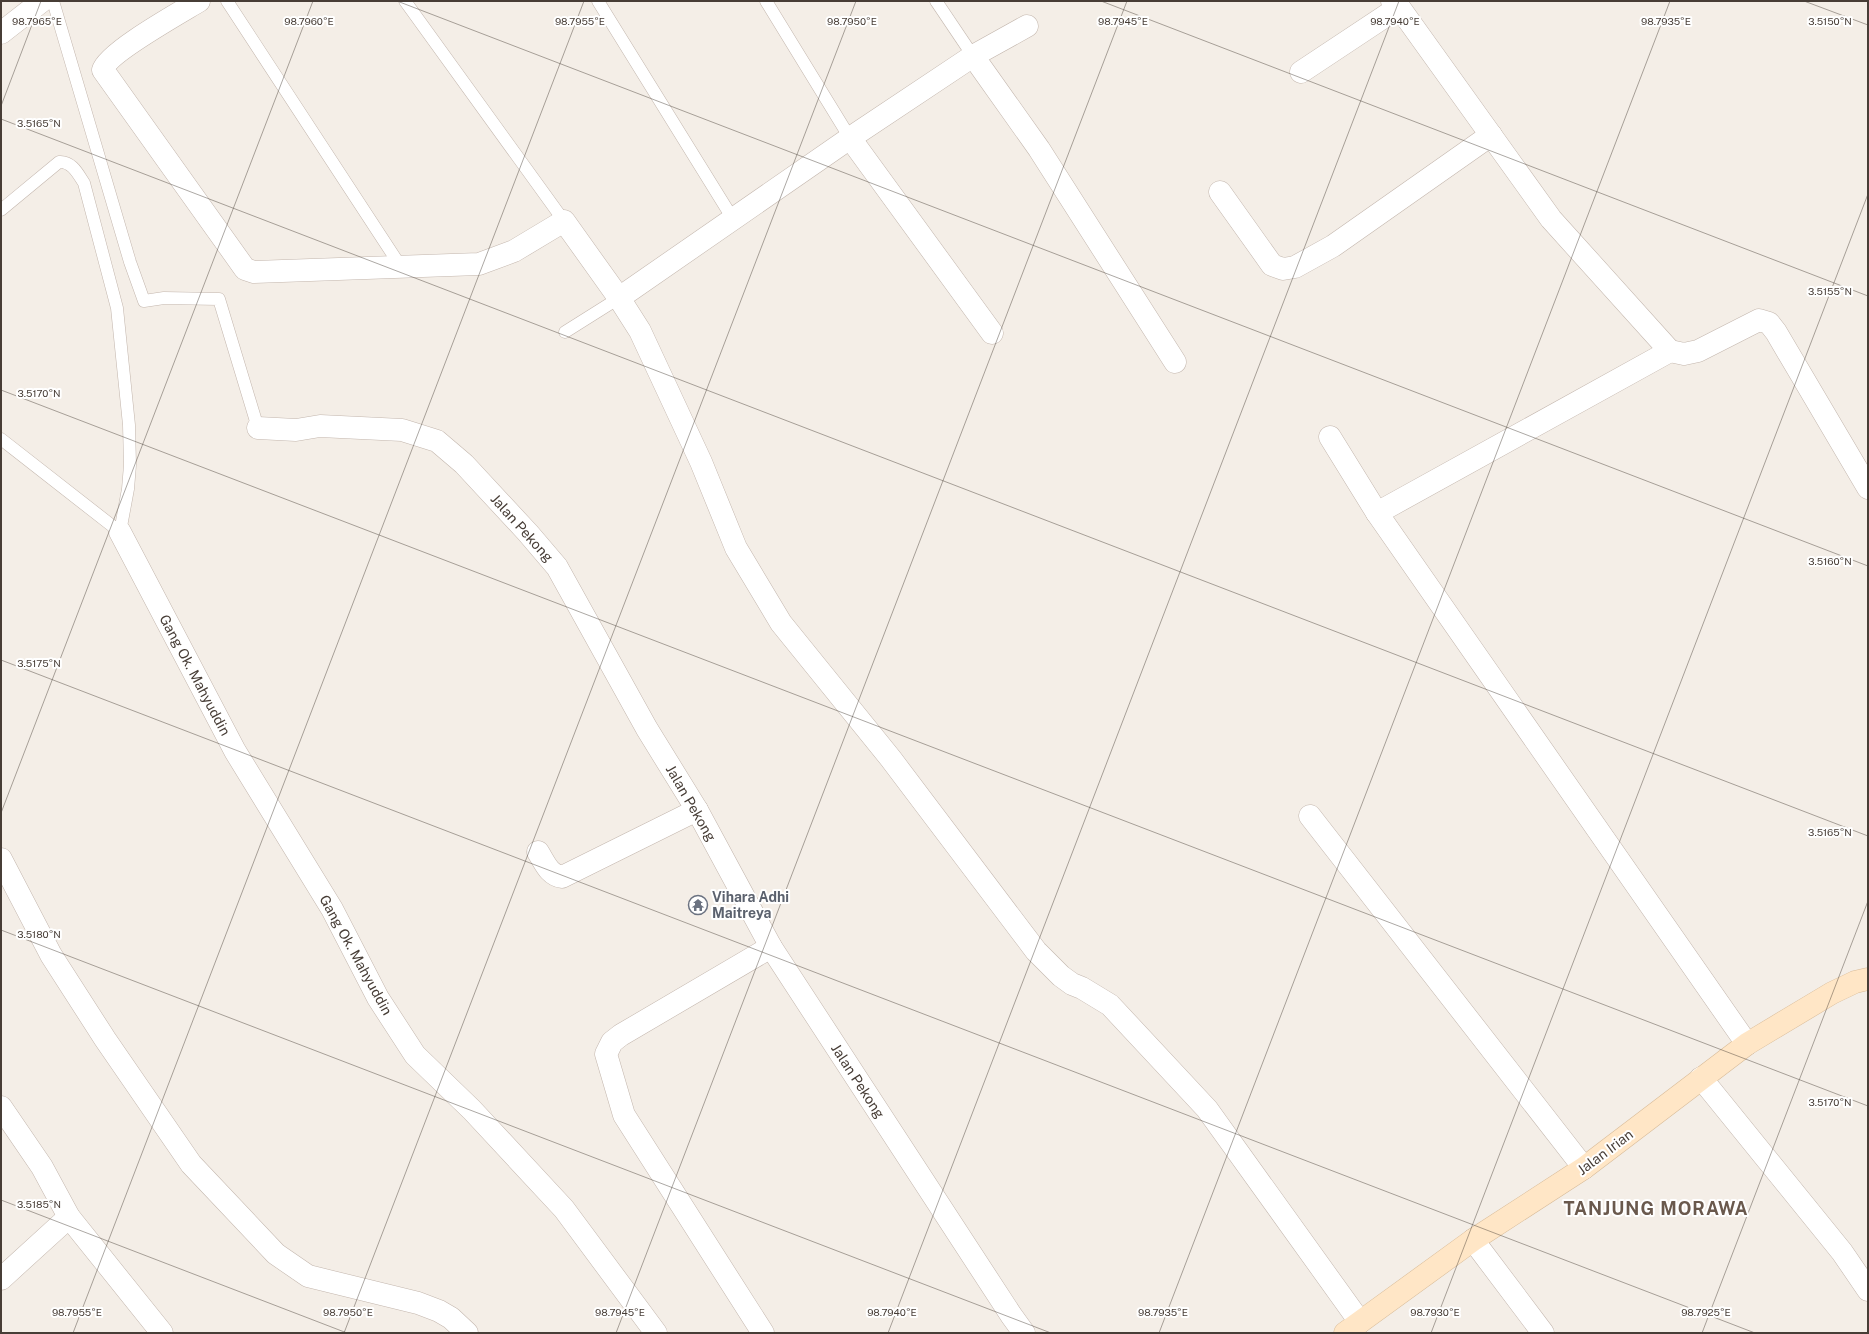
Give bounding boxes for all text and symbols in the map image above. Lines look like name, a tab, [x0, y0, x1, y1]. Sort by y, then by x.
text: 98.7965°E	[12, 15, 62, 27]
text: 98.7960°E	[284, 15, 334, 27]
text: 98.7955°E	[555, 15, 605, 27]
text: 98.7950°E	[827, 15, 877, 27]
text: 98.7945°E	[1098, 15, 1148, 27]
text: 98.7940°E	[1370, 15, 1420, 27]
text: 98.7935°E	[1641, 15, 1691, 27]
text: 3.5150°N	[1808, 15, 1852, 27]
text: 3.5165°N	[17, 117, 61, 129]
text: 3.5155°N	[1808, 285, 1852, 297]
text: 3.5170°N	[17, 387, 61, 399]
street label: Jalan Pekong	[487, 491, 557, 565]
text: 3.5160°N	[1808, 555, 1852, 567]
street label: Gang Ok. Mahyuddin	[156, 612, 234, 738]
text: 3.5175°N	[17, 657, 61, 669]
street label: Jalan Pekong	[663, 762, 719, 844]
text: 3.5165°N	[1808, 826, 1852, 838]
place label: Vihara Adhi Maitreya	[712, 889, 789, 921]
street label: Gang Ok. Mahyuddin	[316, 892, 396, 1018]
temple icon: Vihara Adhi Maitreya	[687, 894, 709, 916]
text: 3.5180°N	[17, 928, 61, 940]
street label: Jalan Pekong	[828, 1041, 888, 1121]
text: 3.5170°N	[1808, 1096, 1852, 1108]
street label: Jalan Irian	[1574, 1126, 1636, 1178]
text: 3.5185°N	[17, 1198, 61, 1210]
district label: TANJUNG MORAWA	[1563, 1198, 1749, 1219]
text: 98.7955°E	[52, 1306, 102, 1318]
text: 98.7950°E	[323, 1306, 373, 1318]
text: 98.7945°E	[595, 1306, 645, 1318]
text: 98.7940°E	[867, 1306, 917, 1318]
text: 98.7935°E	[1138, 1306, 1188, 1318]
text: 98.7930°E	[1410, 1306, 1460, 1318]
text: 98.7925°E	[1681, 1306, 1731, 1318]

